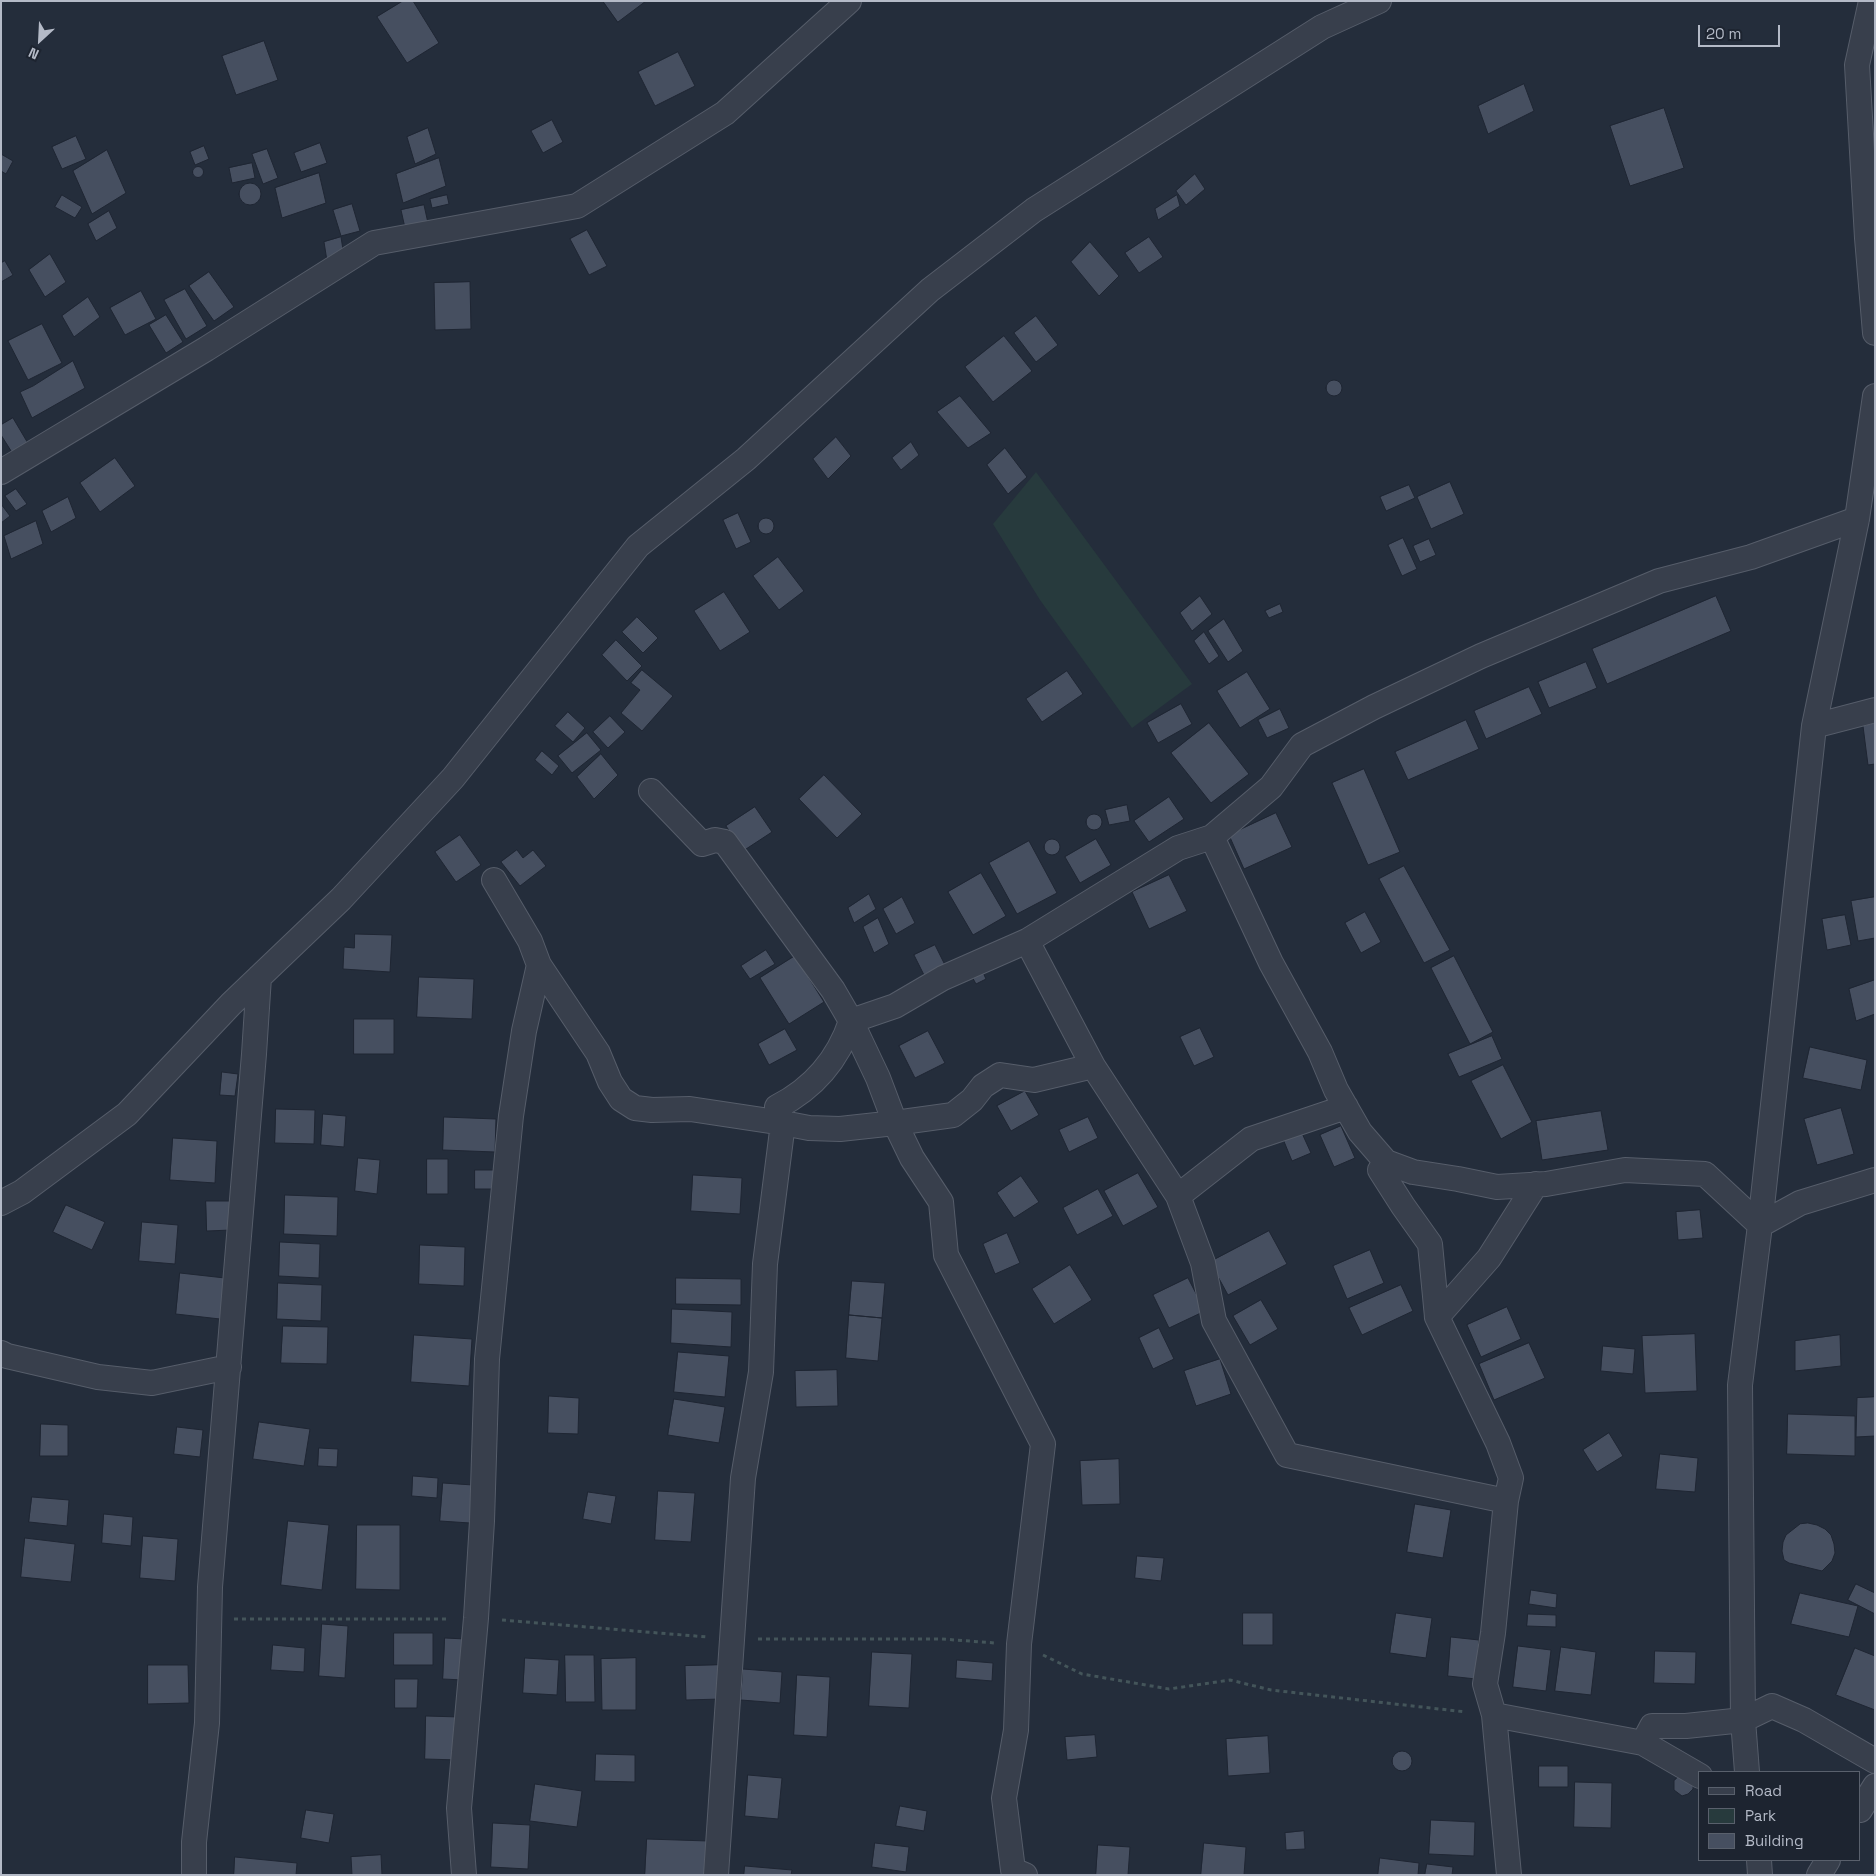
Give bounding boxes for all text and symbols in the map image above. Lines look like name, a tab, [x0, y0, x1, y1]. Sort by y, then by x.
north arrow	[15, 15, 65, 65]
scale bar	[1701, 15, 1784, 47]
text: 20 m	[1706, 24, 1741, 43]
text: N	[26, 43, 42, 64]
legend	[1698, 1771, 1861, 1861]
text: Road	[1745, 1781, 1782, 1800]
text: Park	[1745, 1806, 1776, 1825]
text: Building	[1745, 1831, 1804, 1850]

